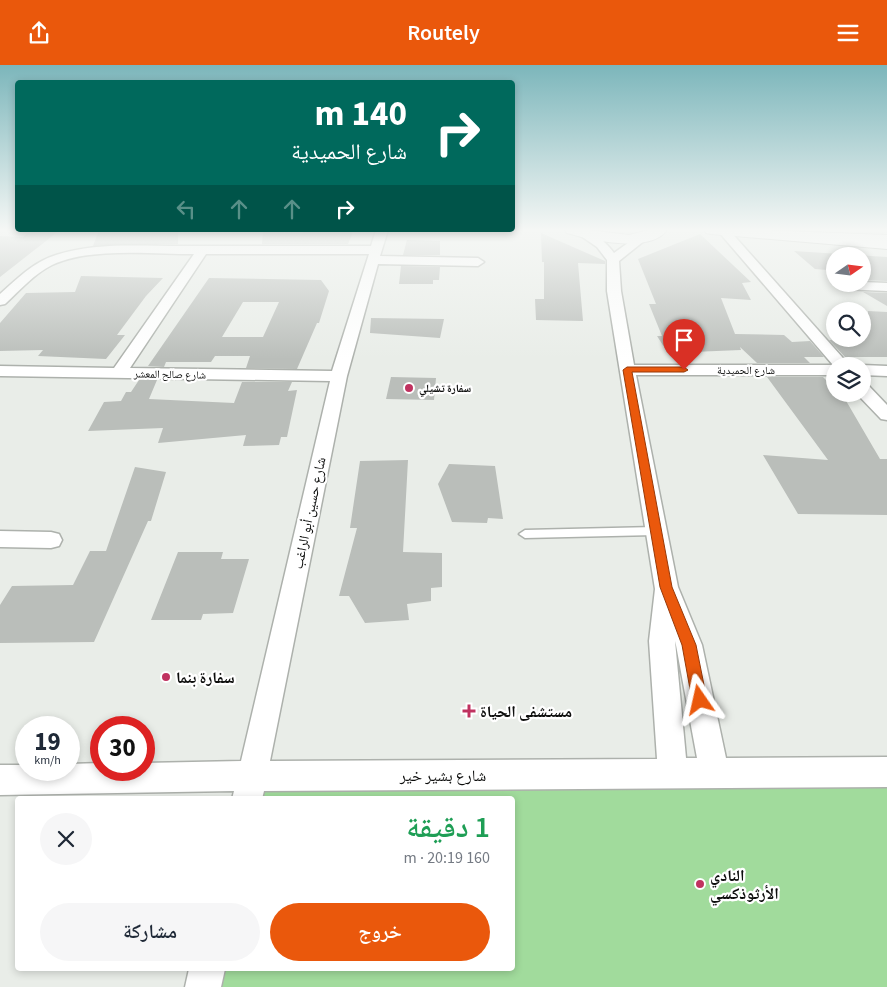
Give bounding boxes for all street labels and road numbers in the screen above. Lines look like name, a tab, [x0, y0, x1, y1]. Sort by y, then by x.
street label: شارع الحميدية	[717, 363, 775, 378]
street label: شارع صالح المعشر	[133, 366, 206, 383]
street label: شارع حسين أبو الراغب	[288, 455, 332, 571]
street label: شارع بشير خير	[399, 765, 486, 787]

